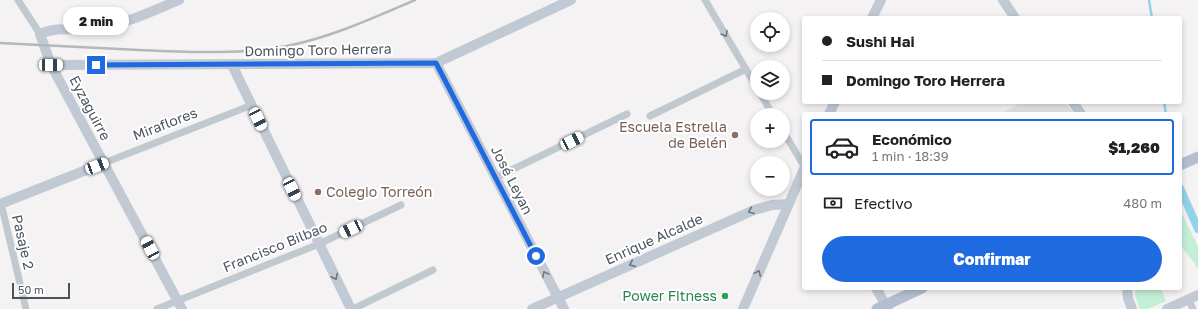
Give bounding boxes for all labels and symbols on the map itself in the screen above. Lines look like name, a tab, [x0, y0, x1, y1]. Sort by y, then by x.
callout: 2 min	[63, 7, 129, 35]
one-way arrow	[720, 30, 727, 37]
street label: Domingo Toro Herrera	[244, 40, 392, 59]
route end	[87, 56, 105, 74]
car	[39, 59, 63, 71]
street label: Eyzaguirre	[66, 72, 115, 143]
street label: Miraflores	[130, 103, 199, 144]
car	[247, 106, 269, 132]
place label: Escuela Estrella de Belén	[619, 118, 727, 151]
car	[559, 130, 585, 152]
marker: Escuela Estrella de Belén	[730, 130, 740, 140]
street label: José Leyan	[488, 143, 537, 217]
car	[84, 156, 110, 176]
car	[281, 176, 303, 202]
place label: Colegio Torreón	[326, 183, 432, 200]
marker: Colegio Torreón	[313, 187, 323, 197]
one-way arrow	[747, 207, 754, 215]
street label: Enrique Alcalde	[602, 209, 705, 268]
street label: Pasaje 2	[9, 213, 38, 271]
street label: Francisco Bilbao	[220, 218, 329, 275]
car	[338, 218, 364, 240]
car	[139, 235, 161, 261]
route start	[527, 247, 545, 265]
one-way arrow	[629, 260, 636, 268]
one-way arrow	[753, 270, 761, 278]
one-way arrow	[543, 271, 550, 279]
one-way arrow	[330, 272, 338, 280]
scale bar	[12, 281, 70, 300]
place label: Power Fitness	[622, 287, 717, 304]
marker: Power Fitness	[720, 291, 730, 301]

